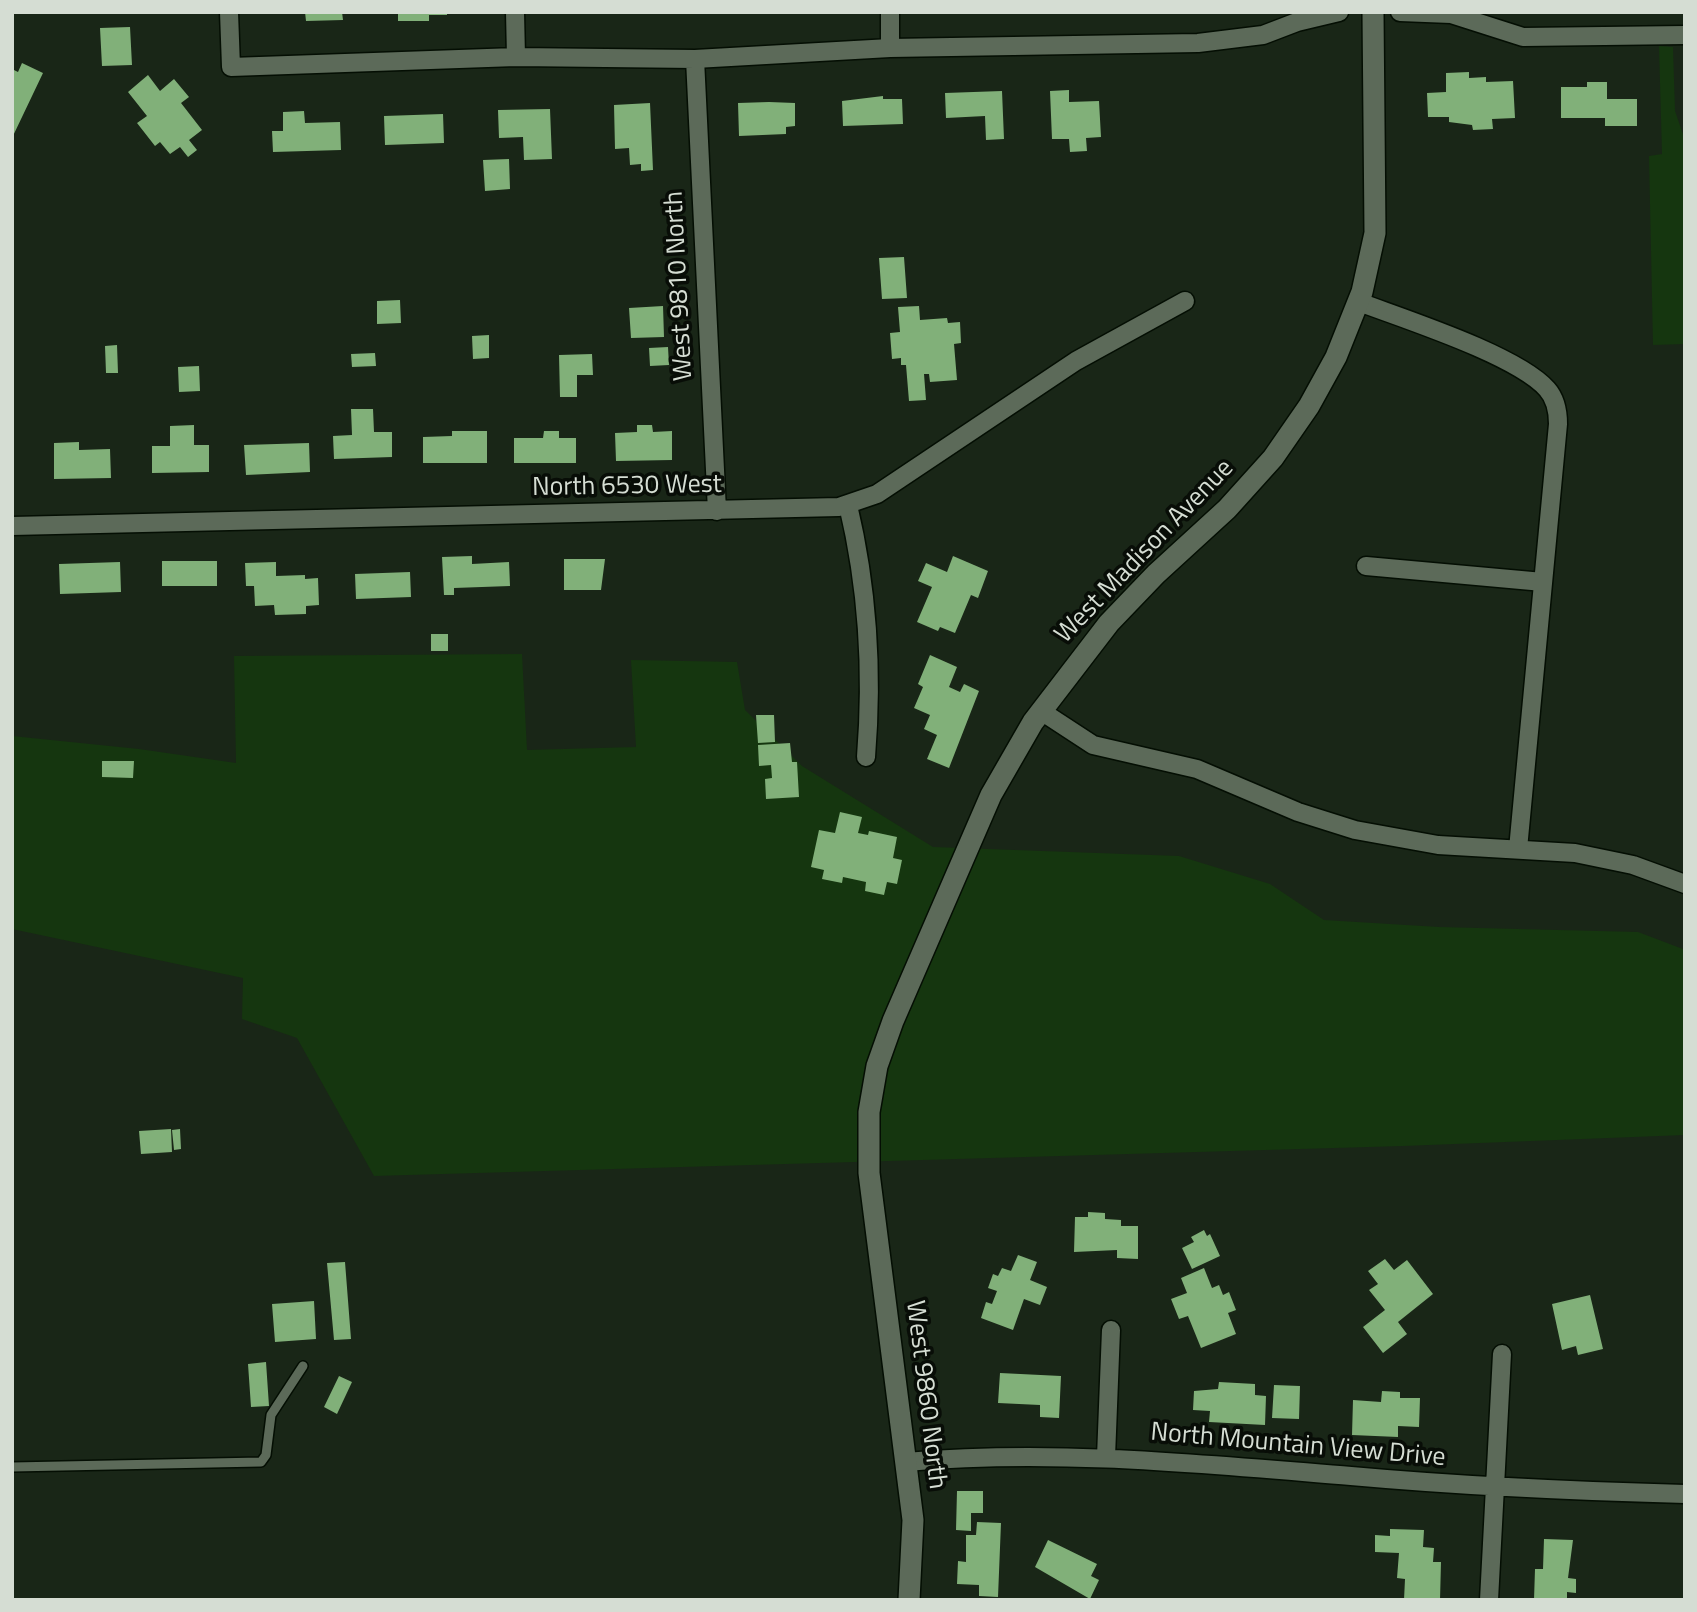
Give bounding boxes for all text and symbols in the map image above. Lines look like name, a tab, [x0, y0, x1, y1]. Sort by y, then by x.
street label: West 9810 North	[659, 190, 701, 382]
street label: West Madison Avenue	[1049, 454, 1241, 650]
street label: North 6530 West	[532, 470, 722, 504]
street label: West 9860 North	[898, 1299, 952, 1491]
street label: North Mountain View Drive	[1149, 1418, 1447, 1474]

